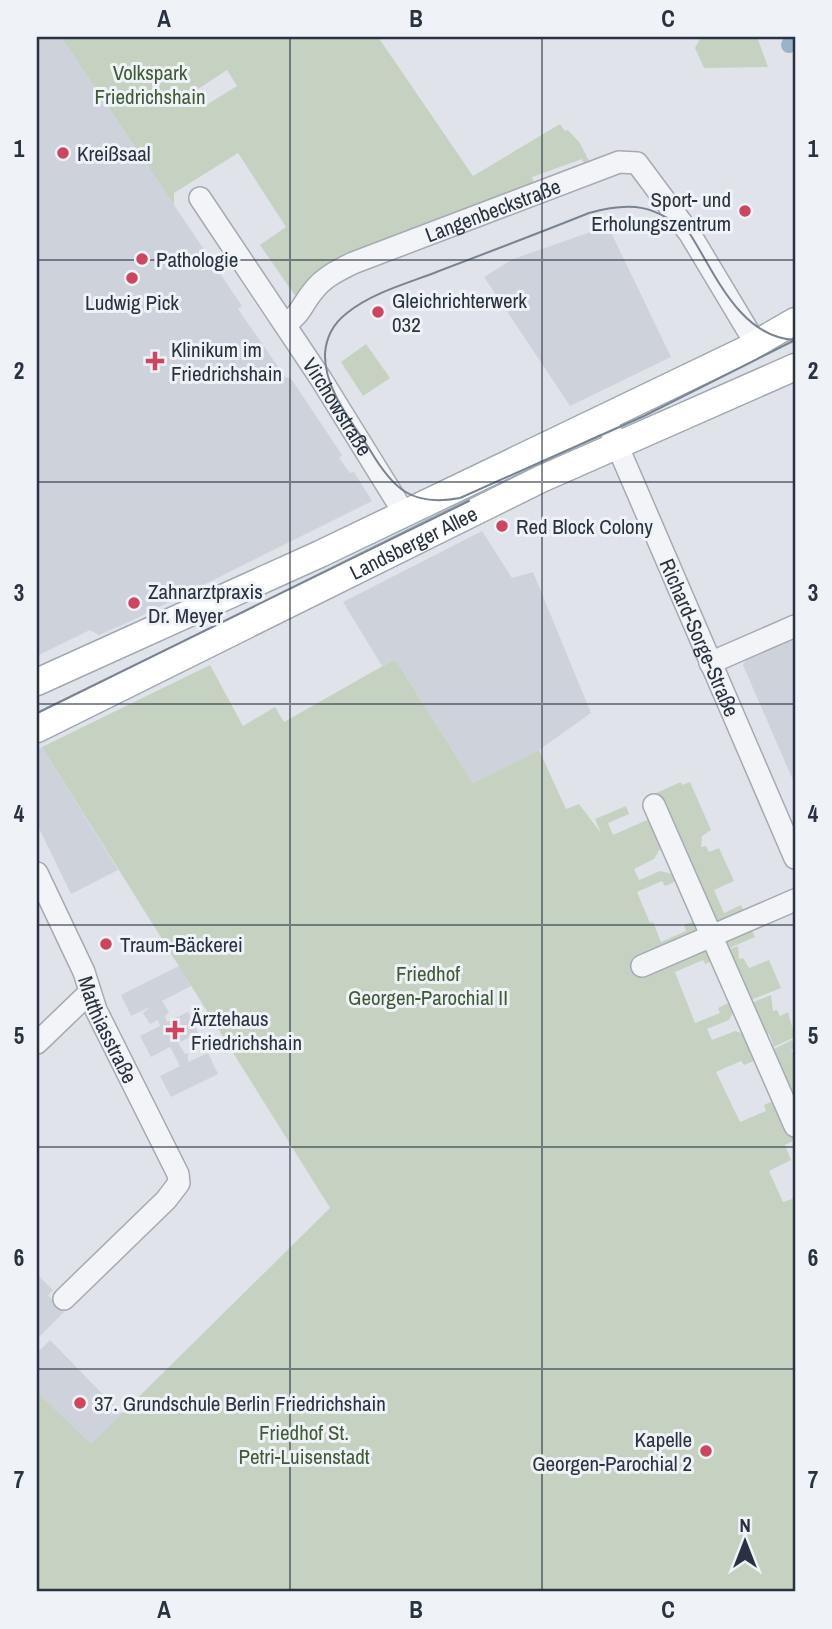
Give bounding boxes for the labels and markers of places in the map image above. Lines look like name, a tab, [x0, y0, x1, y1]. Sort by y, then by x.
place label: Kreißsaal	[77, 139, 151, 168]
marker: Kreißsaal	[55, 145, 71, 161]
place label: Sport- und Erholungszentrum	[591, 185, 731, 238]
marker: Sport- und Erholungszentrum	[737, 203, 753, 219]
place label: Pathologie	[156, 245, 238, 274]
marker: Pathologie	[134, 251, 150, 267]
marker: Ludwig Pick	[124, 270, 140, 286]
place label: Gleichrichterwerk 032	[392, 286, 527, 339]
place label: Ludwig Pick	[85, 288, 179, 317]
marker: Gleichrichterwerk 032	[370, 304, 386, 320]
place label: Klinikum im Friedrichshain	[171, 335, 282, 388]
marker: Klinikum im Friedrichshain	[145, 351, 165, 371]
place label: Red Block Colony	[516, 512, 653, 541]
marker: Red Block Colony	[494, 518, 510, 534]
place label: Zahnarztpraxis Dr. Meyer	[148, 577, 263, 630]
marker: Zahnarztpraxis Dr. Meyer	[126, 595, 142, 611]
place label: Traum-Bäckerei	[120, 930, 243, 959]
marker: Traum-Bäckerei	[98, 936, 114, 952]
place label: Ärztehaus Friedrichshain	[190, 1004, 302, 1057]
marker: Ärztehaus Friedrichshain	[165, 1020, 185, 1040]
place label: 37. Grundschule Berlin Friedrichshain	[94, 1389, 386, 1418]
marker: 37. Grundschule Berlin Friedrichshain	[72, 1395, 88, 1411]
place label: Kapelle Georgen-Parochial 2	[532, 1425, 692, 1478]
marker: Kapelle Georgen-Parochial 2	[698, 1443, 714, 1459]

